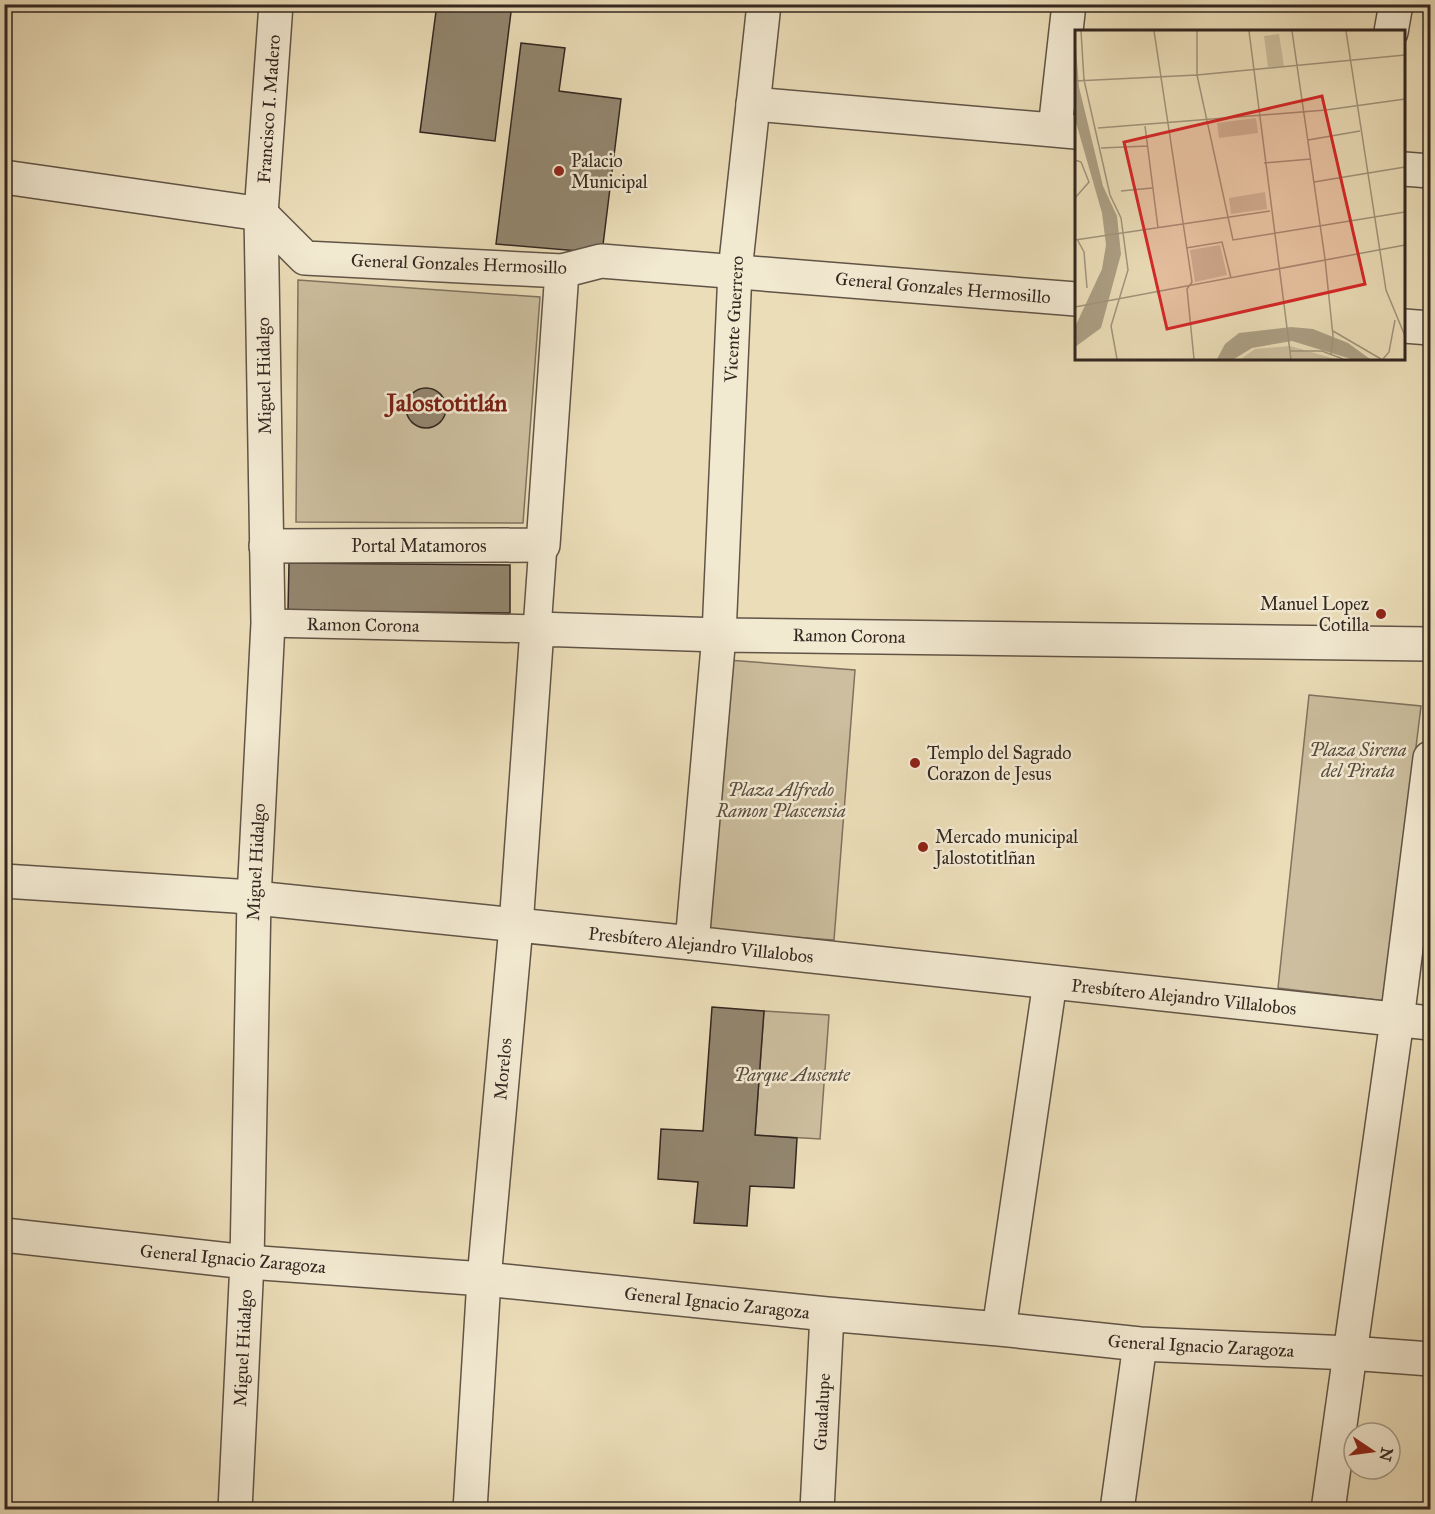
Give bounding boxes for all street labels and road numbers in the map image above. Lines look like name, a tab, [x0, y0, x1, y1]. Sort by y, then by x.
street label: Francisco I. Madero	[253, 34, 285, 184]
street label: General Gonzales Hermosillo	[351, 249, 567, 279]
street label: Vicente Guerrero	[720, 255, 748, 384]
street label: General Gonzales Hermosillo	[834, 268, 1052, 308]
street label: Miguel Hidalgo	[252, 317, 277, 435]
street label: Portal Matamoros	[351, 535, 487, 557]
street label: Ramon Corona	[306, 613, 420, 637]
street label: Ramon Corona	[792, 624, 906, 648]
street label: Miguel Hidalgo	[242, 803, 271, 921]
street label: Presbítero Alejandro Villalobos	[587, 922, 815, 968]
street label: Presbítero Alejandro Villalobos	[1070, 974, 1298, 1020]
street label: Morelos	[489, 1037, 517, 1101]
street label: General Ignacio Zaragoza	[139, 1240, 327, 1279]
street label: General Ignacio Zaragoza	[623, 1282, 811, 1325]
street label: Miguel Hidalgo	[229, 1289, 258, 1407]
street label: General Ignacio Zaragoza	[1107, 1330, 1295, 1363]
street label: Guadalupe	[809, 1373, 835, 1451]

